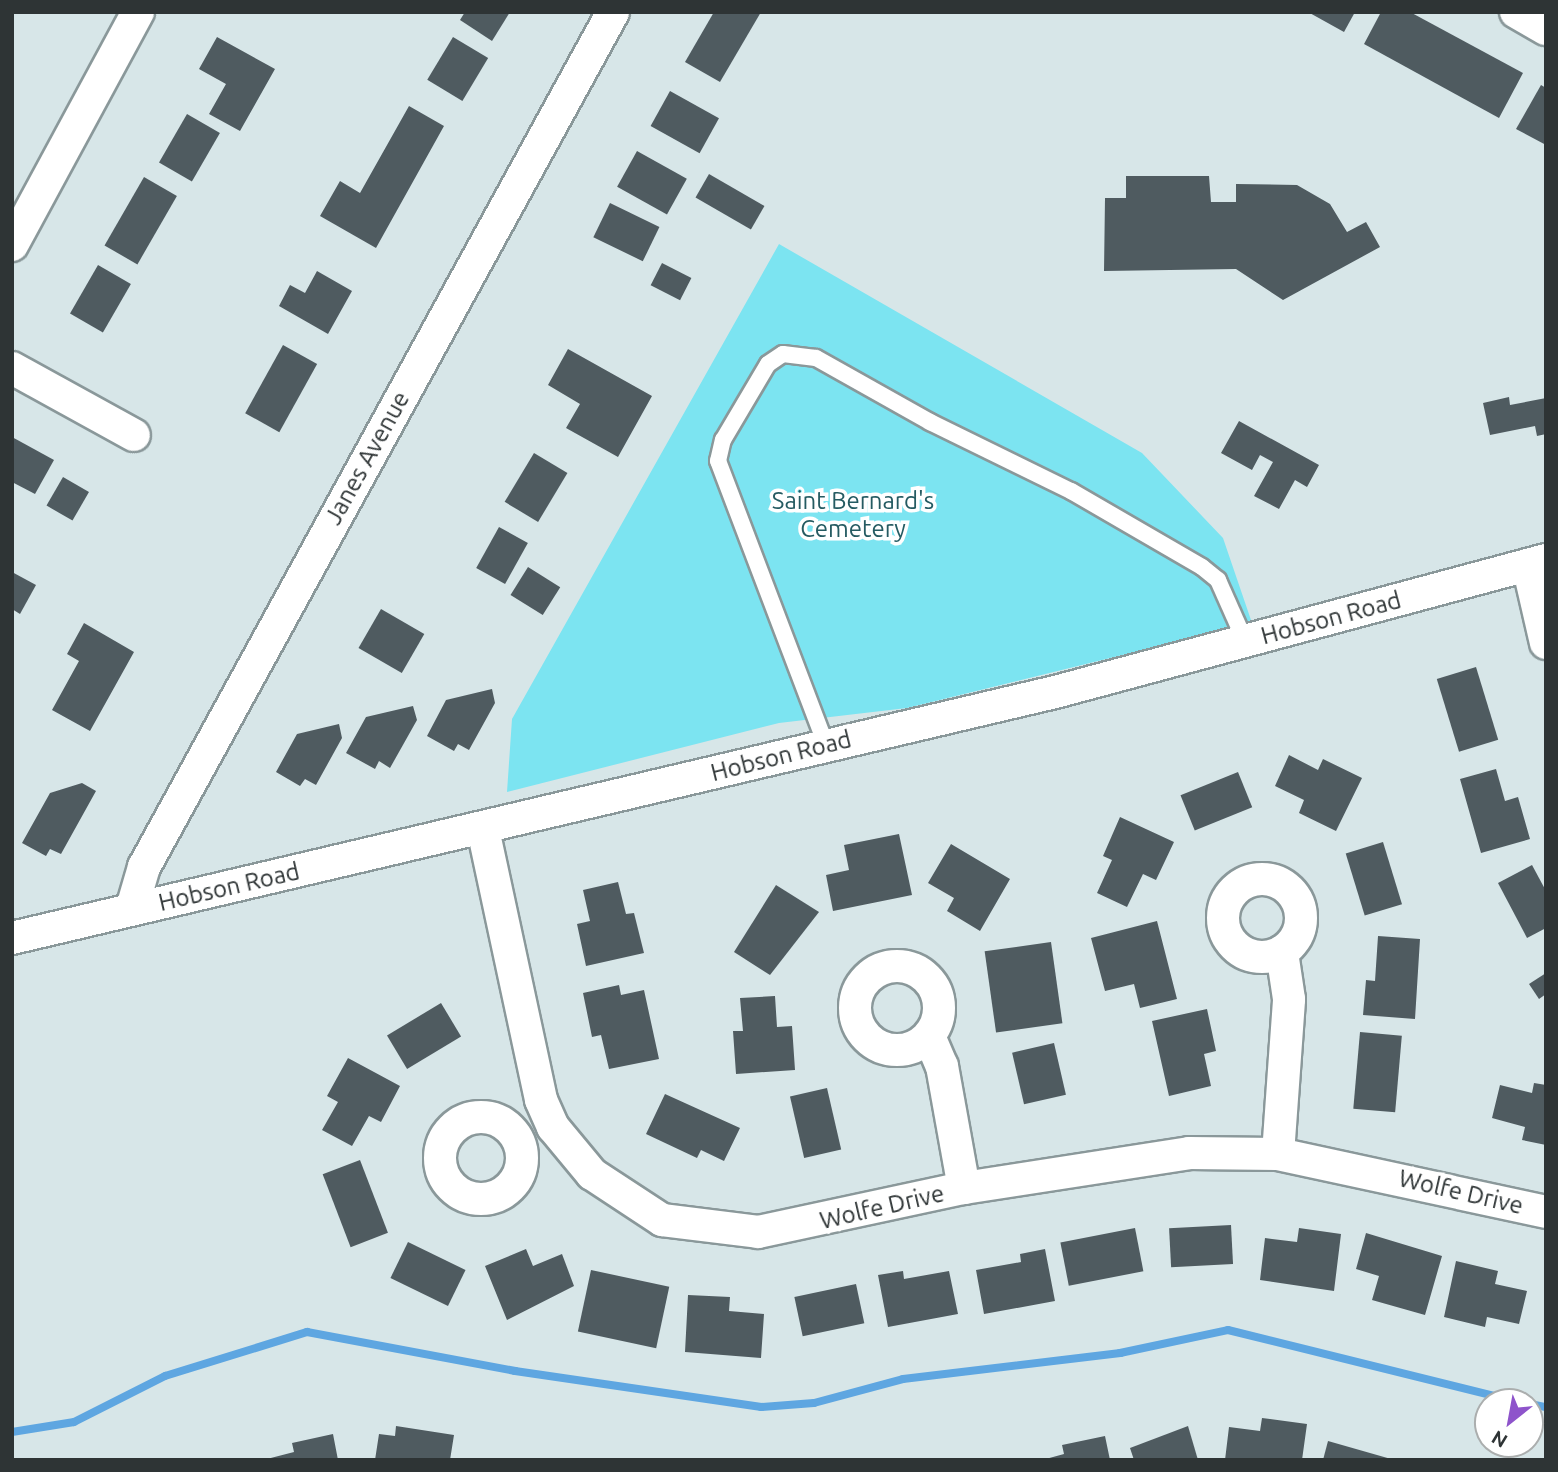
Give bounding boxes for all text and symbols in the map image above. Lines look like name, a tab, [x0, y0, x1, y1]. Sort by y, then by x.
street label: Janes Avenue	[319, 386, 415, 530]
park label: Saint Bernard's Cemetery	[772, 487, 934, 543]
street label: Hobson Road	[1258, 585, 1404, 651]
street label: Hobson Road	[708, 725, 854, 787]
street label: Hobson Road	[156, 857, 302, 917]
street label: Wolfe Drive	[1396, 1164, 1526, 1220]
street label: Wolfe Drive	[817, 1179, 947, 1235]
north arrow	[1474, 1388, 1544, 1458]
text: N	[1487, 1426, 1511, 1452]

